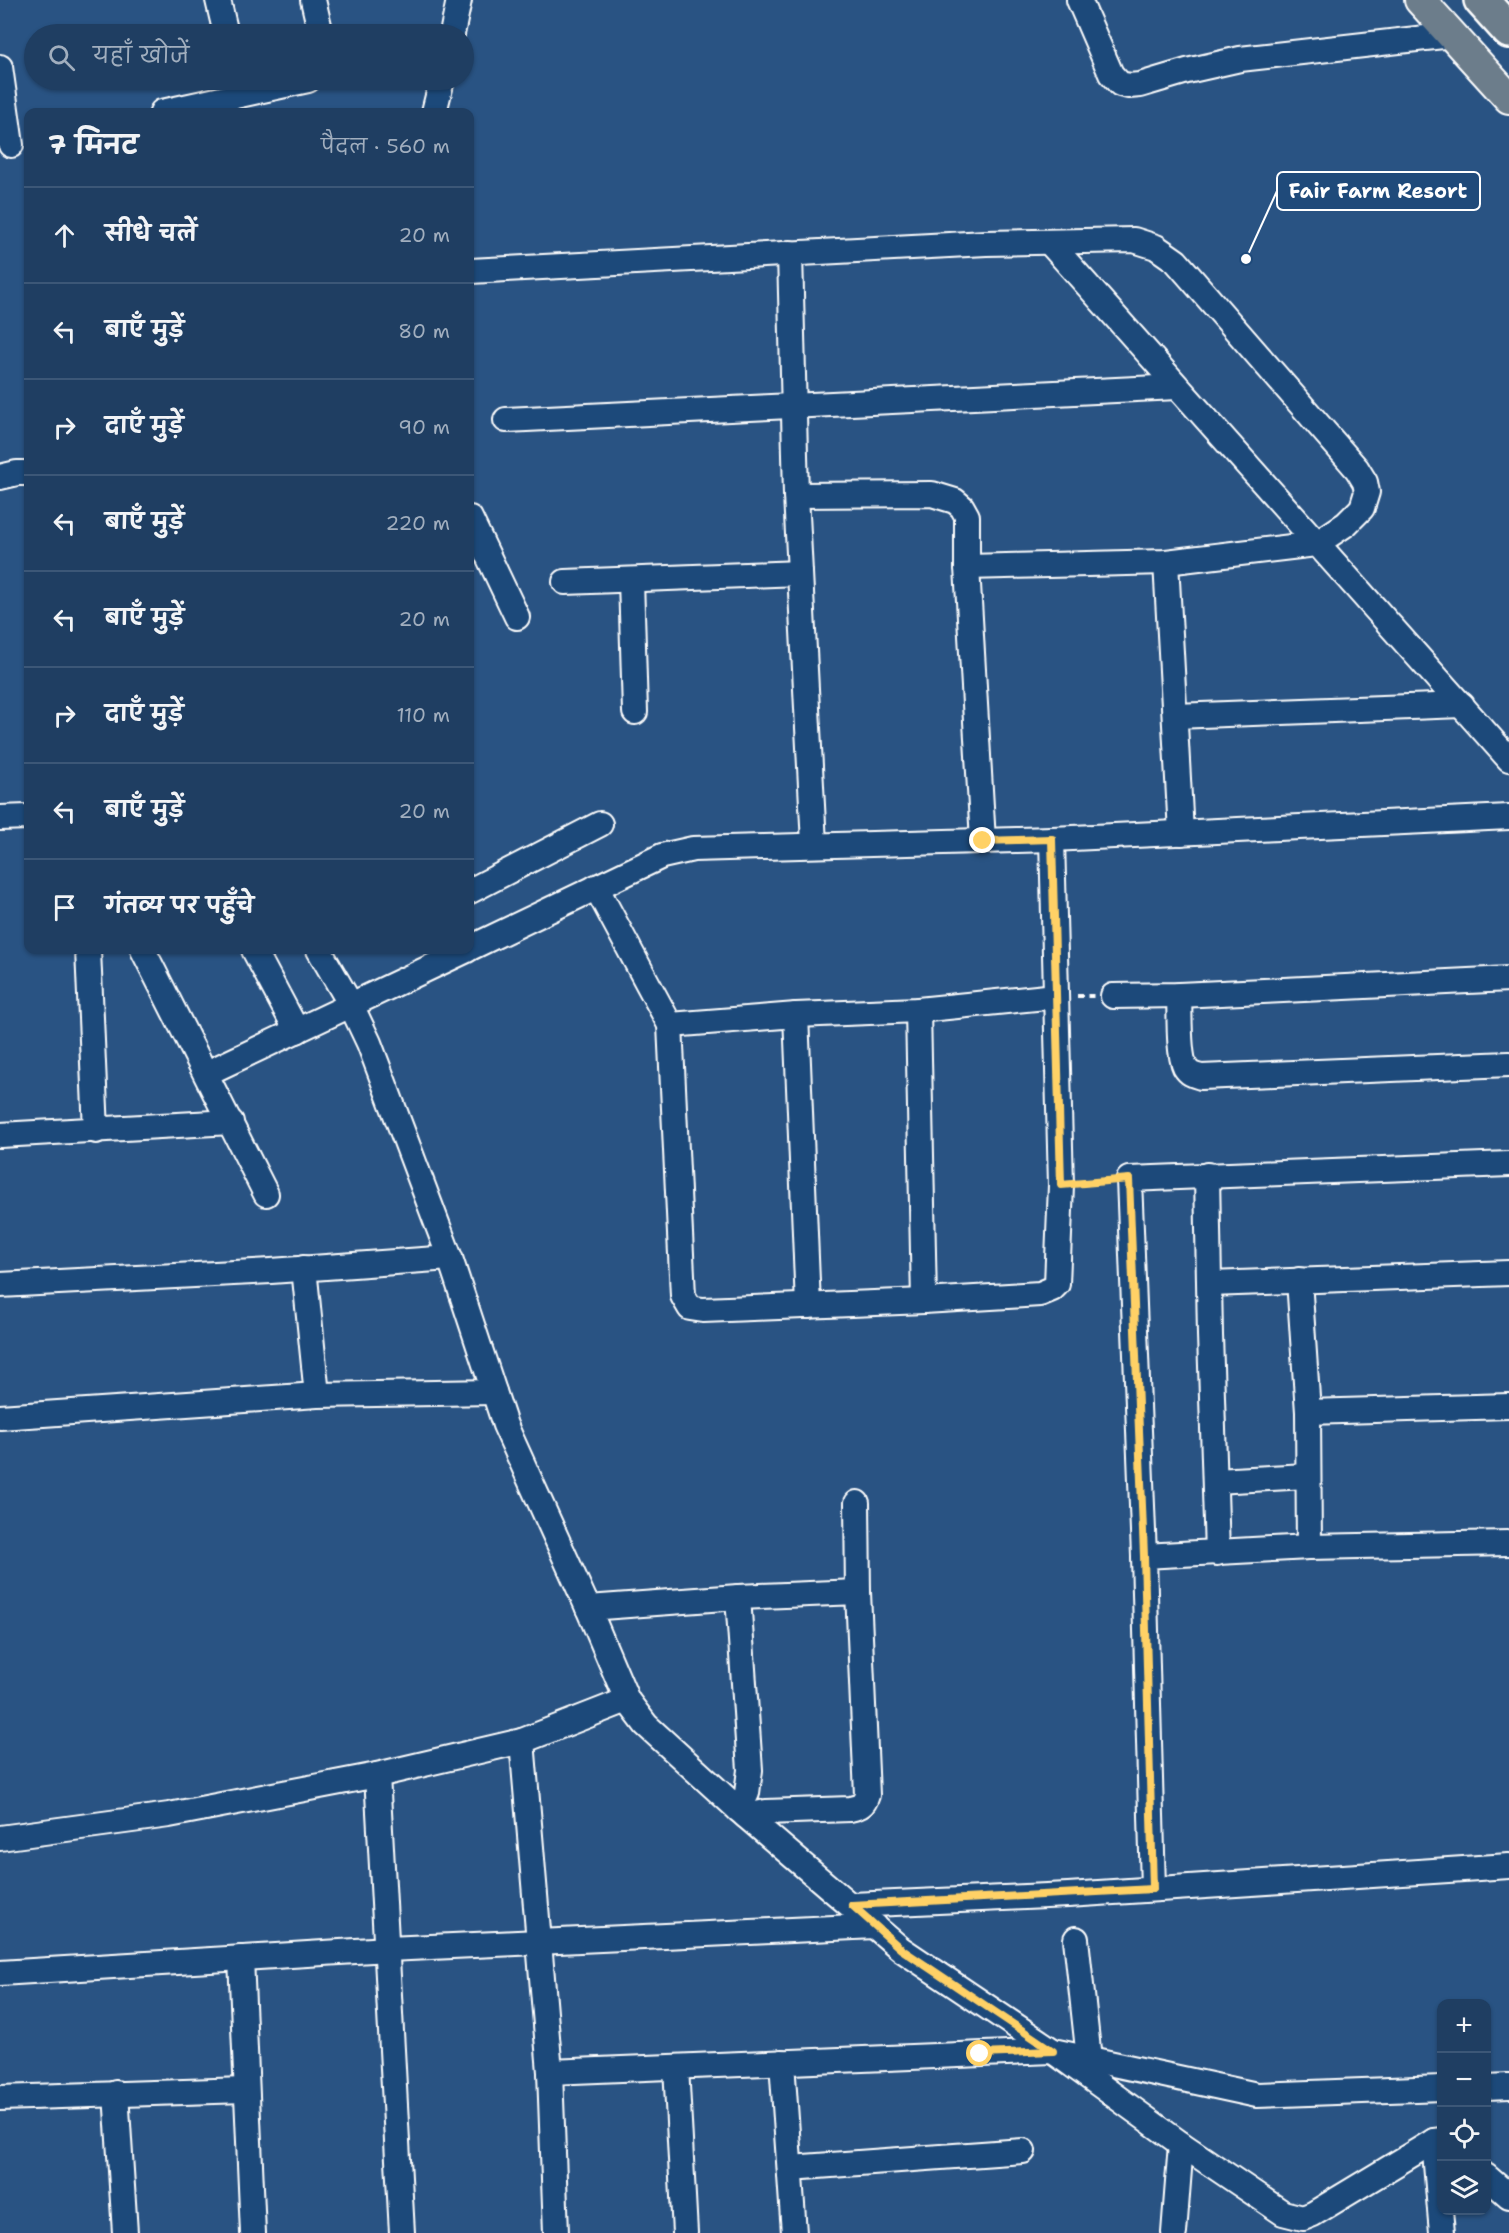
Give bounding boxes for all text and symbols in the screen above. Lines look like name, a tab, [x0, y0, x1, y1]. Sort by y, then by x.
search box	[24, 24, 474, 90]
icon: search	[45, 41, 78, 74]
text: यहाँ खोजें	[93, 41, 189, 70]
text: 7 मिनट	[48, 127, 138, 162]
text: पैदल · 560 m	[321, 133, 450, 159]
callout: Fair Farm Resort	[1277, 172, 1480, 210]
text: Fair Farm Resort	[1289, 178, 1468, 204]
icon: ahead	[48, 219, 81, 252]
text: सीधे चलें	[105, 219, 197, 248]
text: 20 m	[399, 222, 450, 248]
icon: left	[48, 315, 81, 348]
text: बाएँ मुड़ें	[105, 315, 184, 344]
text: 80 m	[398, 318, 450, 344]
icon: right	[48, 411, 81, 444]
text: दाएँ मुड़ें	[105, 411, 184, 440]
text: 90 m	[398, 414, 450, 440]
icon: left	[48, 507, 81, 540]
text: बाएँ मुड़ें	[105, 507, 184, 536]
text: 220 m	[386, 510, 450, 536]
icon: left	[48, 603, 81, 636]
text: बाएँ मुड़ें	[105, 603, 184, 632]
text: 20 m	[399, 606, 450, 632]
icon: right	[48, 699, 81, 732]
text: दाएँ मुड़ें	[105, 699, 184, 728]
text: 110 m	[396, 702, 450, 728]
icon: left	[48, 795, 81, 828]
text: बाएँ मुड़ें	[105, 795, 184, 824]
text: 20 m	[399, 798, 450, 824]
route end	[969, 827, 995, 853]
icon: arrive	[48, 891, 81, 924]
text: गंतव्य पर पहुँचे	[105, 891, 254, 920]
map controls	[1437, 1999, 1491, 2215]
button: +	[1437, 1999, 1491, 2053]
route start	[966, 2040, 992, 2066]
button: −	[1437, 2053, 1491, 2107]
button: locate	[1437, 2107, 1491, 2161]
button: layers	[1437, 2161, 1491, 2215]

